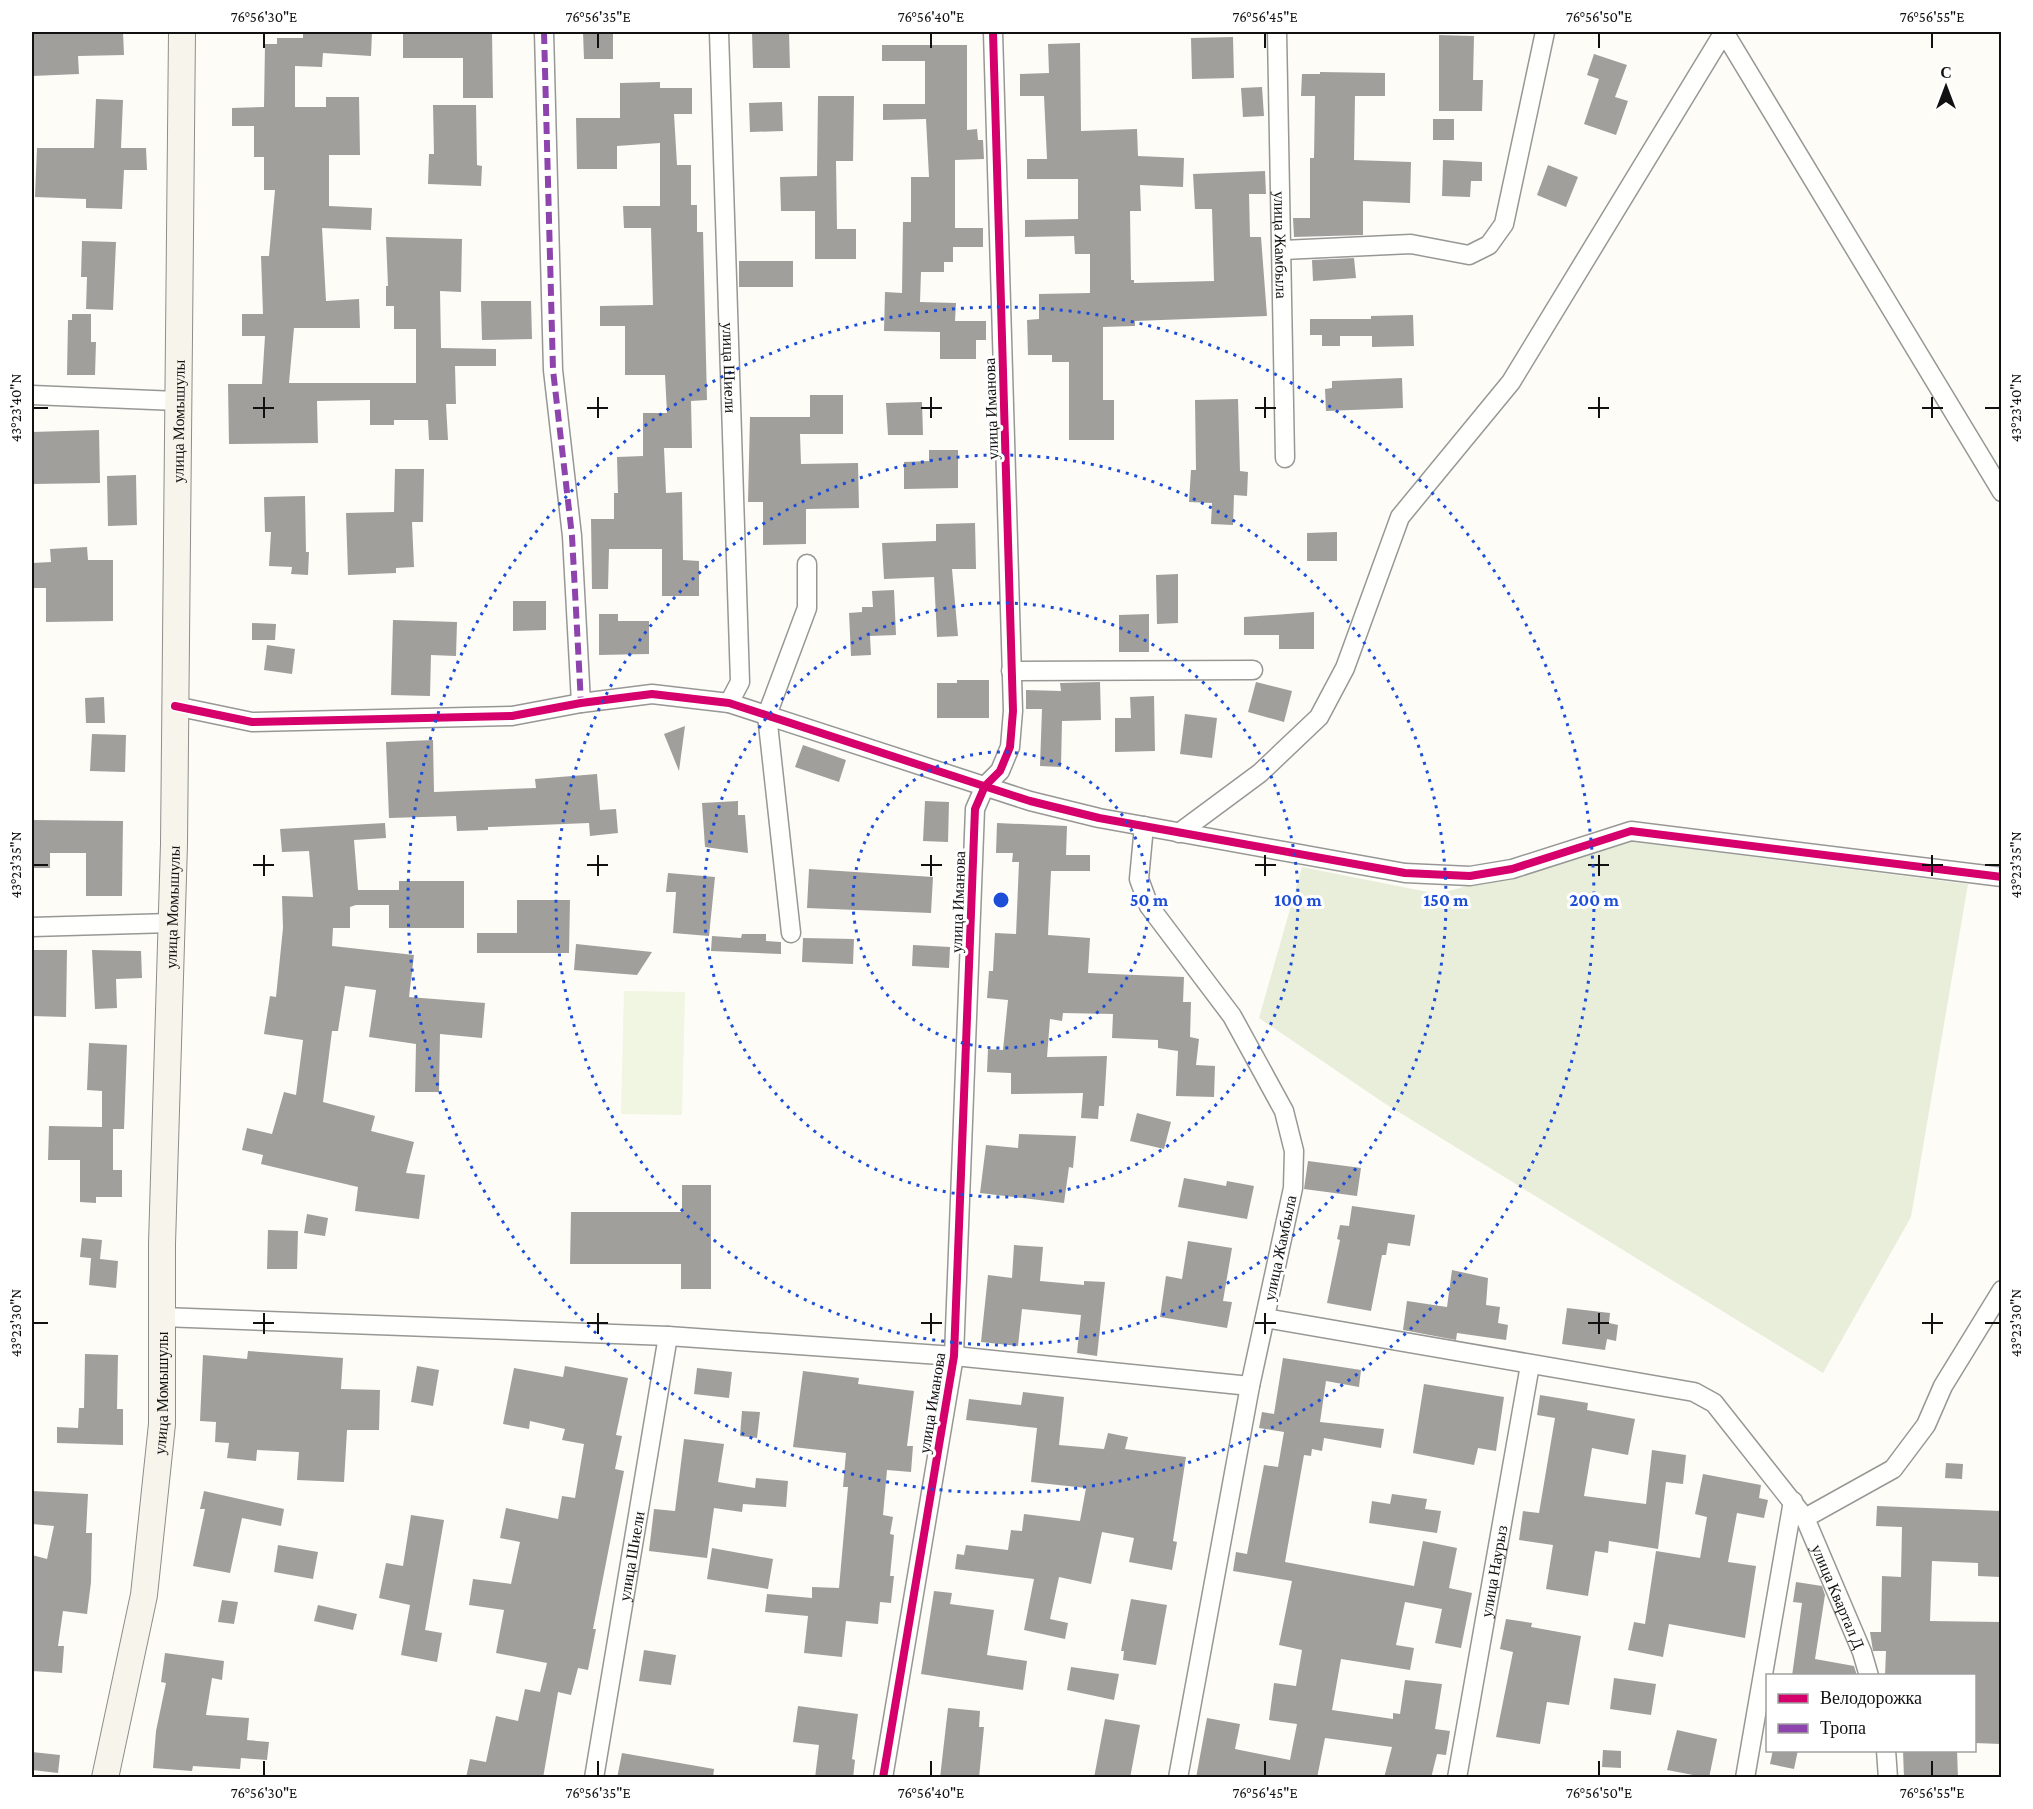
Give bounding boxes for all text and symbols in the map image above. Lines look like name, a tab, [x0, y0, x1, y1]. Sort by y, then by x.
text: 76°56'30"E	[231, 9, 297, 25]
text: 76°56'35"E	[565, 9, 631, 25]
text: 76°56'40"E	[898, 9, 964, 25]
text: 76°56'45"E	[1232, 9, 1298, 25]
text: 76°56'50"E	[1566, 9, 1632, 25]
text: 76°56'55"E	[1900, 9, 1964, 25]
north arrow	[1916, 57, 1976, 117]
text: С	[1940, 64, 1952, 81]
street label: улица Жамбыла	[1270, 191, 1291, 299]
street label: улица Шиели	[719, 322, 740, 414]
street label: улица Иманова	[981, 358, 1002, 460]
street label: улица Момышулы	[169, 359, 188, 483]
text: 43°23'40"N	[8, 374, 24, 442]
text: 43°23'40"N	[2008, 374, 2024, 442]
text: 43°23'35"N	[8, 831, 24, 899]
text: 43°23'35"N	[2008, 831, 2024, 899]
street label: улица Момышулы	[162, 845, 183, 969]
street label: улица Иманова	[948, 851, 969, 953]
centre of rings	[991, 890, 1011, 910]
text: 50 m	[1130, 890, 1169, 910]
text: 100 m	[1274, 890, 1322, 910]
text: 150 m	[1423, 890, 1469, 910]
text: 200 m	[1569, 890, 1620, 910]
street label: улица Жамбыла	[1260, 1194, 1300, 1303]
text: 43°23'30"N	[8, 1289, 24, 1357]
text: 43°23'30"N	[2008, 1289, 2024, 1357]
street label: улица Момышулы	[150, 1331, 172, 1456]
street label: улица Иманова	[916, 1351, 949, 1455]
street label: улица Шиели	[615, 1509, 647, 1602]
street label: улица Наурыз	[1477, 1524, 1510, 1619]
street label: улица Квартал Д	[1808, 1542, 1868, 1652]
legend	[1766, 1674, 1976, 1752]
text: Велодорожка	[1820, 1688, 1922, 1708]
text: Тропа	[1820, 1718, 1866, 1738]
text: 76°56'30"E	[231, 1785, 297, 1801]
text: 76°56'35"E	[565, 1785, 631, 1801]
text: 76°56'40"E	[898, 1785, 964, 1801]
text: 76°56'45"E	[1232, 1785, 1298, 1801]
text: 76°56'50"E	[1566, 1785, 1632, 1801]
text: 76°56'55"E	[1900, 1785, 1964, 1801]

